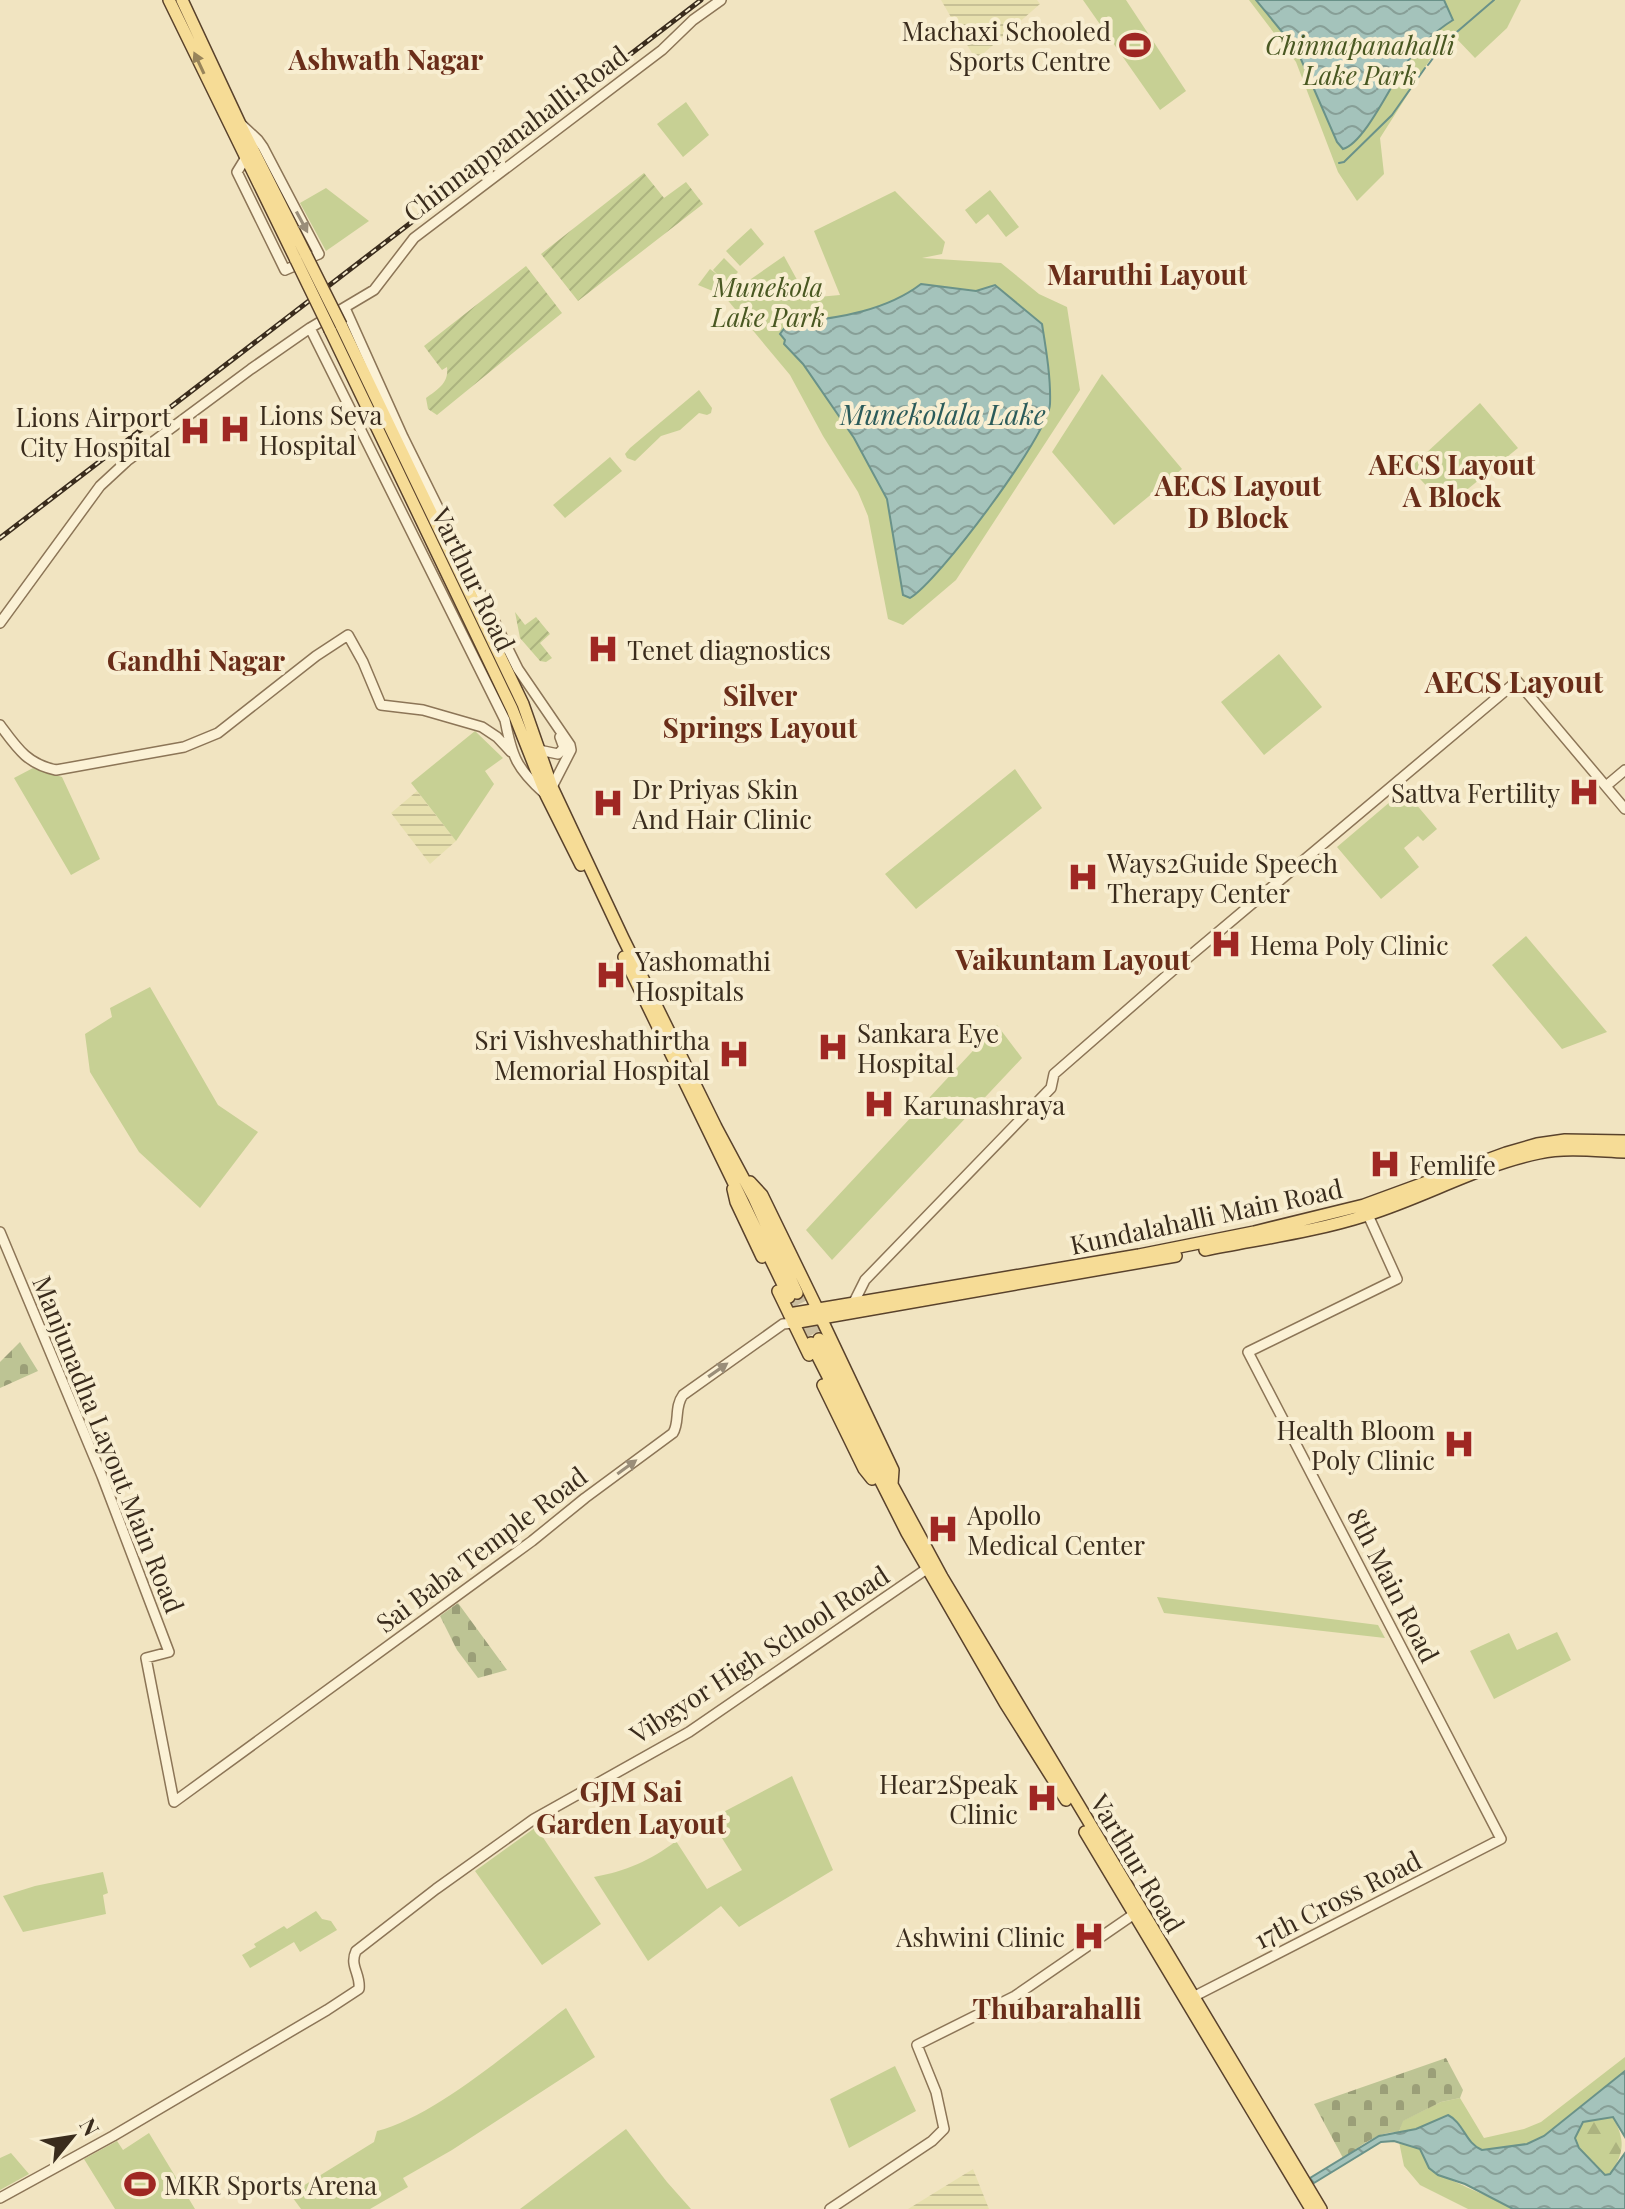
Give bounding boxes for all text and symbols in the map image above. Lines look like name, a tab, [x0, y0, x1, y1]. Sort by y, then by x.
place label: Machaxi Schooled Sports Centre	[901, 13, 1111, 78]
park label: Chinnapanahalli Lake Park	[1265, 27, 1456, 92]
sports icon: Machaxi Schooled Sports Centre	[1118, 28, 1152, 62]
street label: Chinnappanahalli Road	[396, 37, 634, 229]
district label: Ashwath Nagar	[288, 40, 483, 77]
one-way arrow	[192, 52, 206, 75]
one-way arrow	[295, 210, 308, 233]
district label: Maruthi Layout	[1047, 255, 1247, 292]
park label: Munekola Lake Park	[710, 269, 825, 334]
water label: Munekolala Lake	[839, 395, 1046, 432]
place label: Lions Seva Hospital	[259, 397, 382, 462]
place label: Lions Airport City Hospital	[15, 399, 172, 464]
hospital icon: Lions Seva Hospital	[218, 412, 252, 446]
hospital icon: Lions Airport City Hospital	[178, 414, 212, 448]
district label: AECS Layout A Block	[1368, 445, 1535, 514]
district label: AECS Layout D Block	[1154, 466, 1321, 535]
street label: Varthur Road	[424, 501, 524, 657]
hospital icon: Tenet diagnostics	[586, 632, 620, 666]
place label: Tenet diagnostics	[627, 632, 831, 667]
district label: Gandhi Nagar	[107, 641, 285, 678]
district label: AECS Layout	[1424, 661, 1604, 701]
district label: Silver Springs Layout	[663, 676, 858, 745]
place label: Dr Priyas Skin And Hair Clinic	[631, 771, 812, 836]
place label: Sattva Fertility	[1391, 775, 1560, 810]
hospital icon: Sattva Fertility	[1567, 775, 1601, 809]
hospital icon: Dr Priyas Skin And Hair Clinic	[591, 786, 625, 820]
place label: Ways2Guide Speech Therapy Center	[1106, 845, 1338, 910]
hospital icon: Ways2Guide Speech Therapy Center	[1066, 860, 1100, 894]
hospital icon: Hema Poly Clinic	[1209, 927, 1243, 961]
place label: Hema Poly Clinic	[1250, 927, 1449, 962]
district label: Vaikuntam Layout	[955, 940, 1191, 977]
place label: Yashomathi Hospitals	[634, 943, 771, 1008]
hospital icon: Yashomathi Hospitals	[594, 958, 628, 992]
place label: Sankara Eye Hospital	[857, 1015, 999, 1080]
place label: Sri Vishveshathirtha Memorial Hospital	[475, 1022, 710, 1087]
hospital icon: Sankara Eye Hospital	[816, 1030, 850, 1064]
hospital icon: Sri Vishveshathirtha Memorial Hospital	[717, 1037, 751, 1071]
hospital icon: Karunashraya	[862, 1087, 896, 1121]
place label: Karunashraya	[903, 1087, 1065, 1122]
hospital icon: Femlife	[1368, 1147, 1402, 1181]
place label: Femlife	[1409, 1147, 1496, 1182]
street label: Kundalahalli Main Road	[1067, 1170, 1345, 1262]
street label: Manjunadha Layout Main Road	[25, 1270, 193, 1618]
one-way arrow	[707, 1363, 728, 1379]
place label: Health Bloom Poly Clinic	[1277, 1412, 1435, 1477]
hospital icon: Health Bloom Poly Clinic	[1442, 1427, 1476, 1461]
street label: Sai Baba Temple Road	[368, 1458, 594, 1640]
one-way arrow	[617, 1460, 638, 1475]
place label: Apollo Medical Center	[966, 1497, 1145, 1562]
street label: 8th Main Road	[1340, 1502, 1448, 1668]
hospital icon: Apollo Medical Center	[926, 1512, 960, 1546]
street label: Vibgyor High School Road	[622, 1557, 895, 1751]
place label: Hear2Speak Clinic	[879, 1766, 1019, 1831]
district label: GJM Sai Garden Layout	[536, 1772, 726, 1841]
hospital icon: Hear2Speak Clinic	[1025, 1781, 1059, 1815]
street label: Varthur Road	[1082, 1786, 1193, 1939]
street label: 17th Cross Road	[1247, 1842, 1427, 1956]
place label: Ashwini Clinic	[895, 1919, 1065, 1954]
hospital icon: Ashwini Clinic	[1072, 1919, 1106, 1953]
district label: Thubarahalli	[973, 1989, 1142, 2026]
north arrow	[32, 2097, 112, 2177]
text: N	[73, 2112, 107, 2141]
sports icon: MKR Sports Arena	[123, 2167, 157, 2201]
place label: MKR Sports Arena	[164, 2167, 377, 2202]

